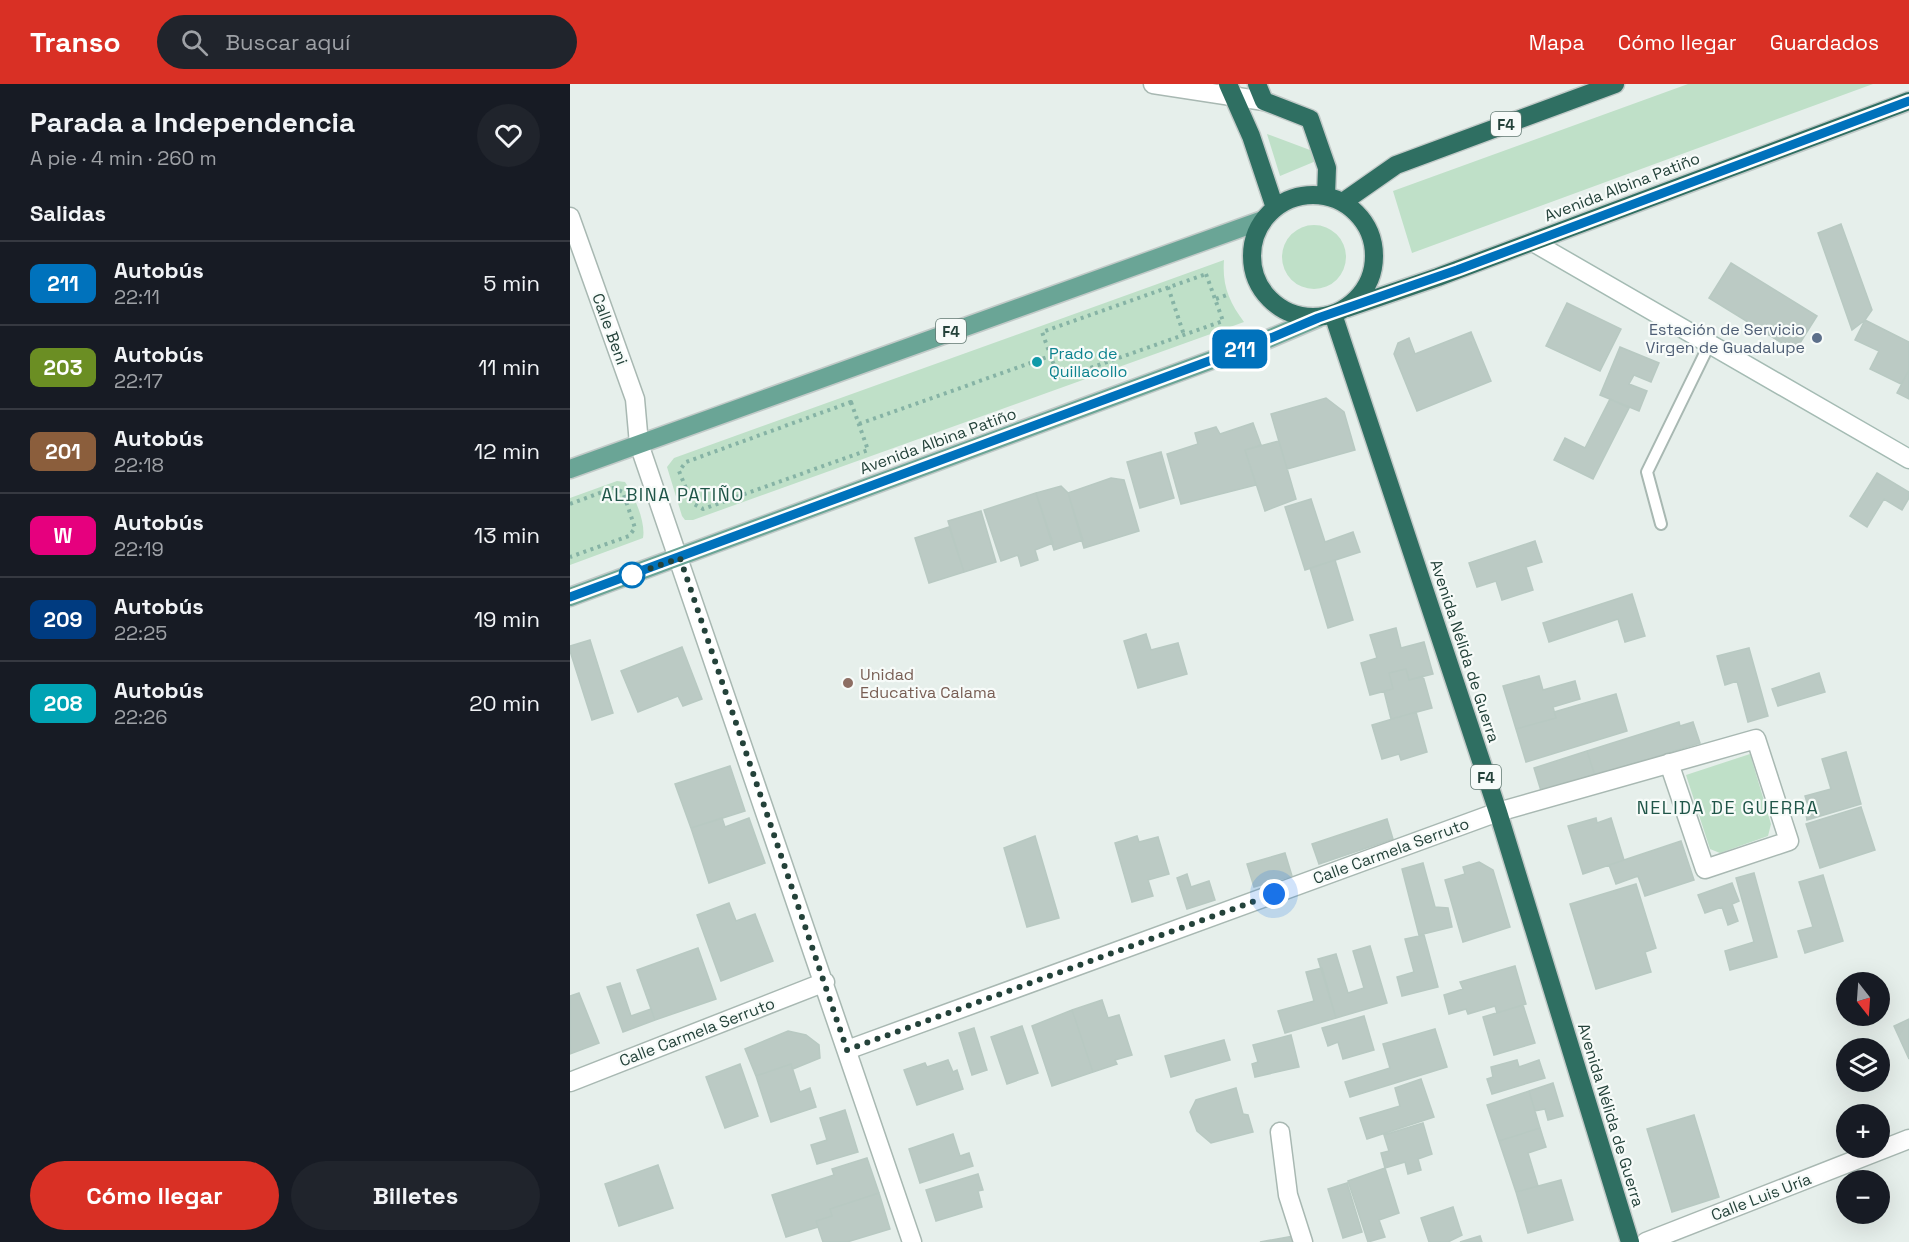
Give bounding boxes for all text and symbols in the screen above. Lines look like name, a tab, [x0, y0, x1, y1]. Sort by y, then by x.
search box	[157, 15, 577, 69]
text: Transo	[30, 24, 121, 60]
icon: search	[178, 26, 211, 59]
text: Buscar aquí	[226, 28, 350, 56]
text: Mapa	[1529, 29, 1585, 56]
text: Cómo llegar	[1618, 29, 1737, 56]
text: Guardados	[1770, 29, 1879, 56]
text: Parada a Independencia	[30, 104, 355, 140]
button: heart	[477, 104, 540, 167]
road number: F4	[1491, 112, 1521, 136]
text: A pie · 4 min · 260 m	[30, 145, 217, 171]
street label: Avenida Albina Patiño	[1541, 148, 1703, 226]
text: Salidas	[30, 199, 106, 227]
text: Autobús	[114, 256, 204, 284]
text: 5 min	[483, 269, 540, 297]
text: 211	[47, 270, 79, 297]
text: 22:11	[114, 284, 160, 310]
street label: Calle Beni	[587, 290, 633, 368]
road number: F4	[936, 319, 966, 343]
place label: Estación de Servicio Virgen de Guadalupe	[1646, 319, 1805, 358]
line badge: 211	[1206, 330, 1274, 368]
marker: Estación de Servicio Virgen de Guadalupe	[1810, 331, 1824, 345]
text: 211	[1224, 336, 1256, 363]
text: Autobús	[114, 340, 204, 368]
place label: Prado de Quillacollo	[1049, 343, 1127, 382]
text: 11 min	[478, 353, 540, 381]
text: 203	[44, 354, 82, 381]
marker: Prado de Quillacollo	[1030, 355, 1044, 369]
text: 22:17	[114, 368, 163, 394]
street label: Avenida Albina Patiño	[857, 403, 1019, 479]
text: Autobús	[114, 424, 204, 452]
text: 12 min	[474, 437, 540, 465]
text: 201	[45, 438, 81, 465]
text: 22:18	[114, 452, 164, 478]
district label: ALBINA PATIÑO	[601, 483, 745, 506]
text: Autobús	[114, 508, 204, 536]
text: 13 min	[474, 521, 540, 549]
text: W	[54, 522, 72, 549]
text: 22:19	[114, 536, 164, 562]
street label: Avenida Nélida de Guerra	[1425, 557, 1505, 745]
unlabelled marker	[619, 562, 645, 588]
text: Autobús	[114, 592, 204, 620]
text: 19 min	[474, 605, 540, 633]
text: 209	[43, 606, 83, 633]
text: 22:25	[114, 620, 167, 646]
place label: Unidad Educativa Calama	[860, 664, 996, 703]
text: Autobús	[114, 676, 204, 704]
marker: Unidad Educativa Calama	[841, 676, 855, 690]
text: 20 min	[469, 689, 540, 717]
text: 208	[44, 690, 82, 717]
text: 22:26	[114, 704, 167, 730]
road number: F4	[1471, 765, 1501, 789]
district label: NELIDA DE GUERRA	[1637, 796, 1819, 819]
street label: Calle Carmela Serruto	[1310, 813, 1472, 889]
your location	[1259, 879, 1289, 909]
north arrow	[1836, 972, 1890, 1026]
map controls	[1836, 972, 1890, 1224]
street label: Calle Carmela Serruto	[616, 993, 778, 1071]
street label: Avenida Nélida de Guerra	[1573, 1021, 1649, 1209]
button: layers	[1836, 1038, 1890, 1092]
button: +	[1836, 1104, 1890, 1158]
button: Cómo llegar	[30, 1161, 279, 1230]
button: Billetes	[291, 1161, 540, 1230]
street label: Calle Luis Uría	[1708, 1168, 1814, 1226]
button: −	[1836, 1170, 1890, 1224]

